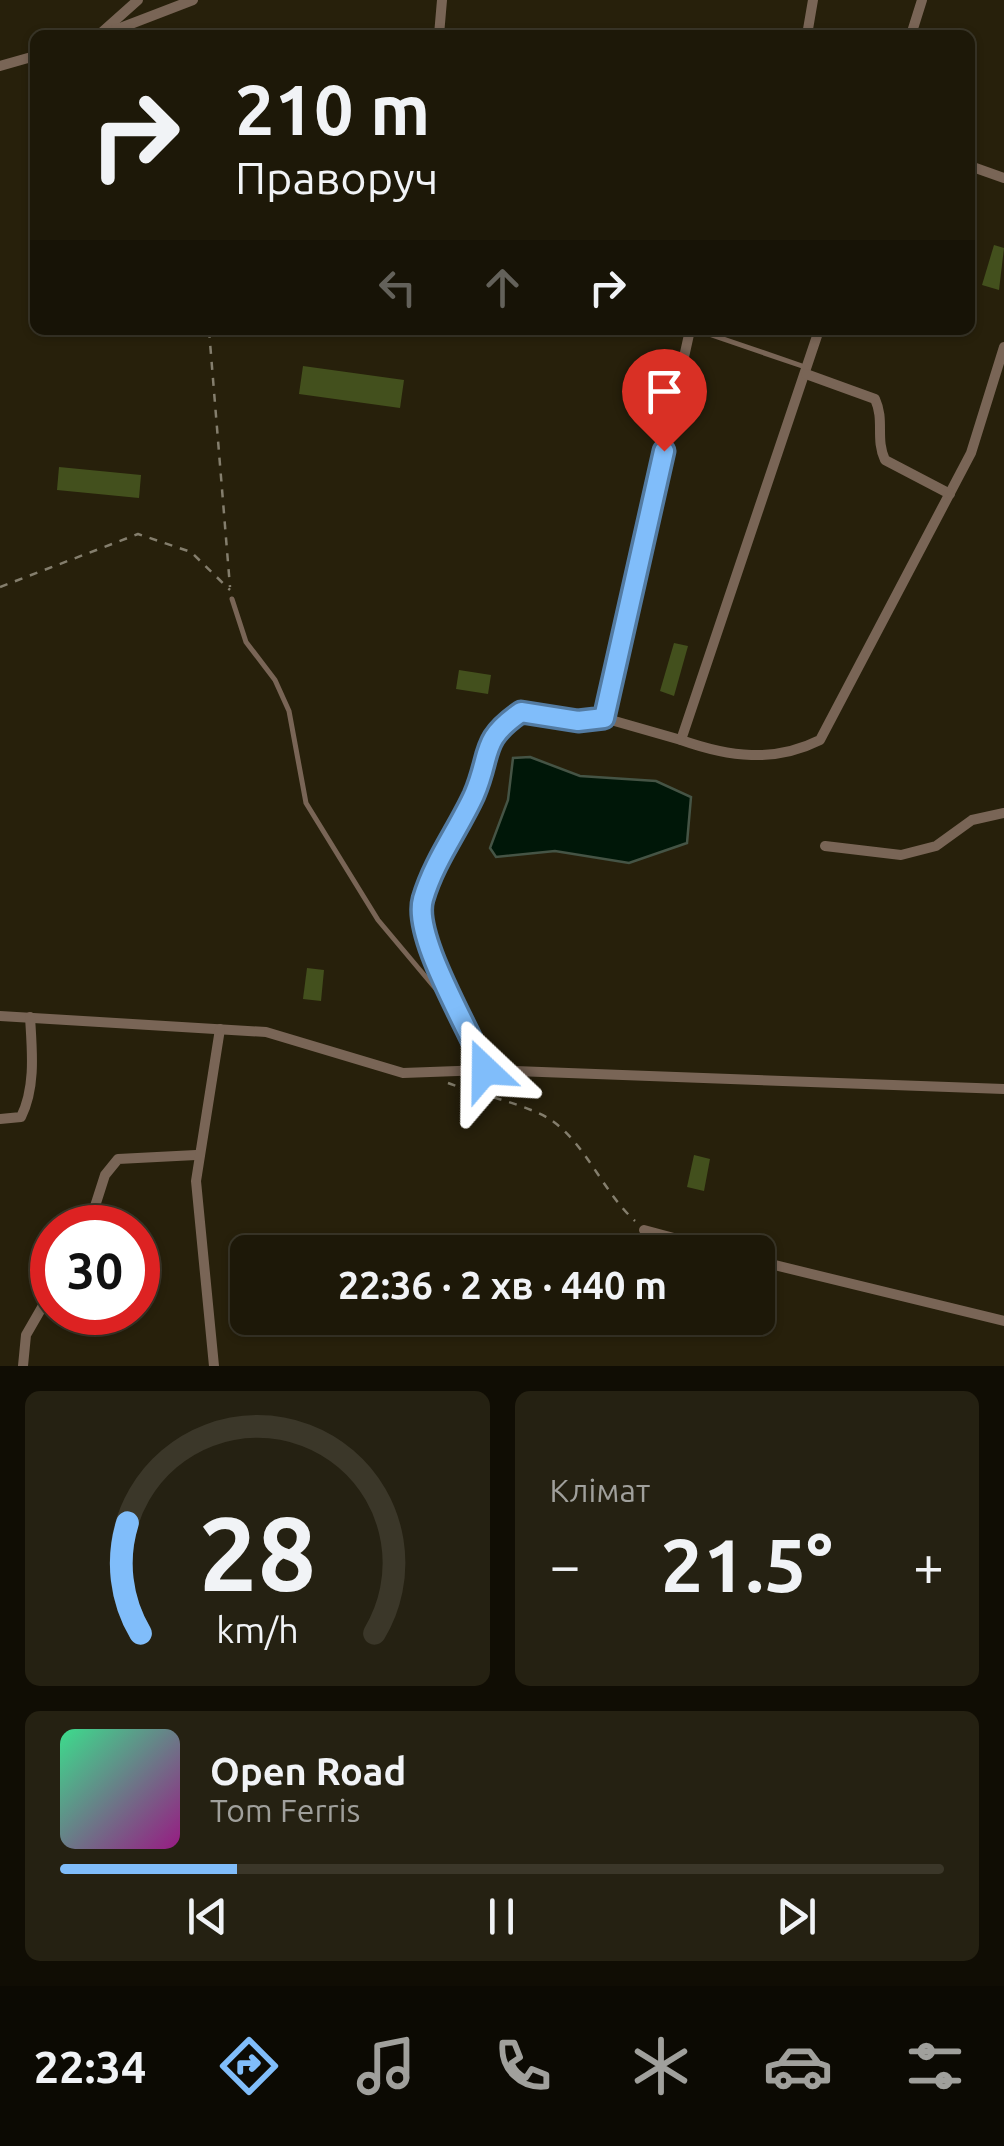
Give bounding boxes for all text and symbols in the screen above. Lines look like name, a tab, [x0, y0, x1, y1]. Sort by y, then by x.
icon: right	[70, 70, 200, 200]
text: 210 m	[235, 70, 430, 148]
text: Праворуч	[235, 152, 438, 203]
icon: left	[370, 260, 425, 315]
icon: ahead	[475, 260, 530, 315]
icon: right	[580, 260, 635, 315]
pin	[622, 349, 707, 452]
icon: arrive	[637, 364, 692, 419]
position arrow	[433, 1018, 537, 1122]
speed limit sign: 30	[30, 1205, 160, 1335]
text: 22:36 · 2 хв · 440 m	[338, 1264, 667, 1306]
text: Клімат	[550, 1472, 650, 1508]
text: 28	[199, 1494, 316, 1611]
text: 21.5°	[661, 1522, 833, 1606]
text: −	[550, 1534, 581, 1595]
text: +	[913, 1534, 944, 1595]
text: km/h	[216, 1610, 299, 1650]
text: Open Road	[210, 1750, 406, 1792]
text: Tom Ferris	[210, 1792, 360, 1828]
icon: previous	[180, 1889, 235, 1944]
icon: pause	[474, 1889, 529, 1944]
icon: next	[769, 1889, 824, 1944]
icon: directions	[214, 2031, 284, 2101]
icon: music	[351, 2031, 421, 2101]
icon: phone	[488, 2031, 558, 2101]
icon: climate	[626, 2031, 696, 2101]
icon: car	[763, 2031, 833, 2101]
icon: filters	[900, 2031, 970, 2101]
text: 22:34	[34, 2041, 146, 2092]

